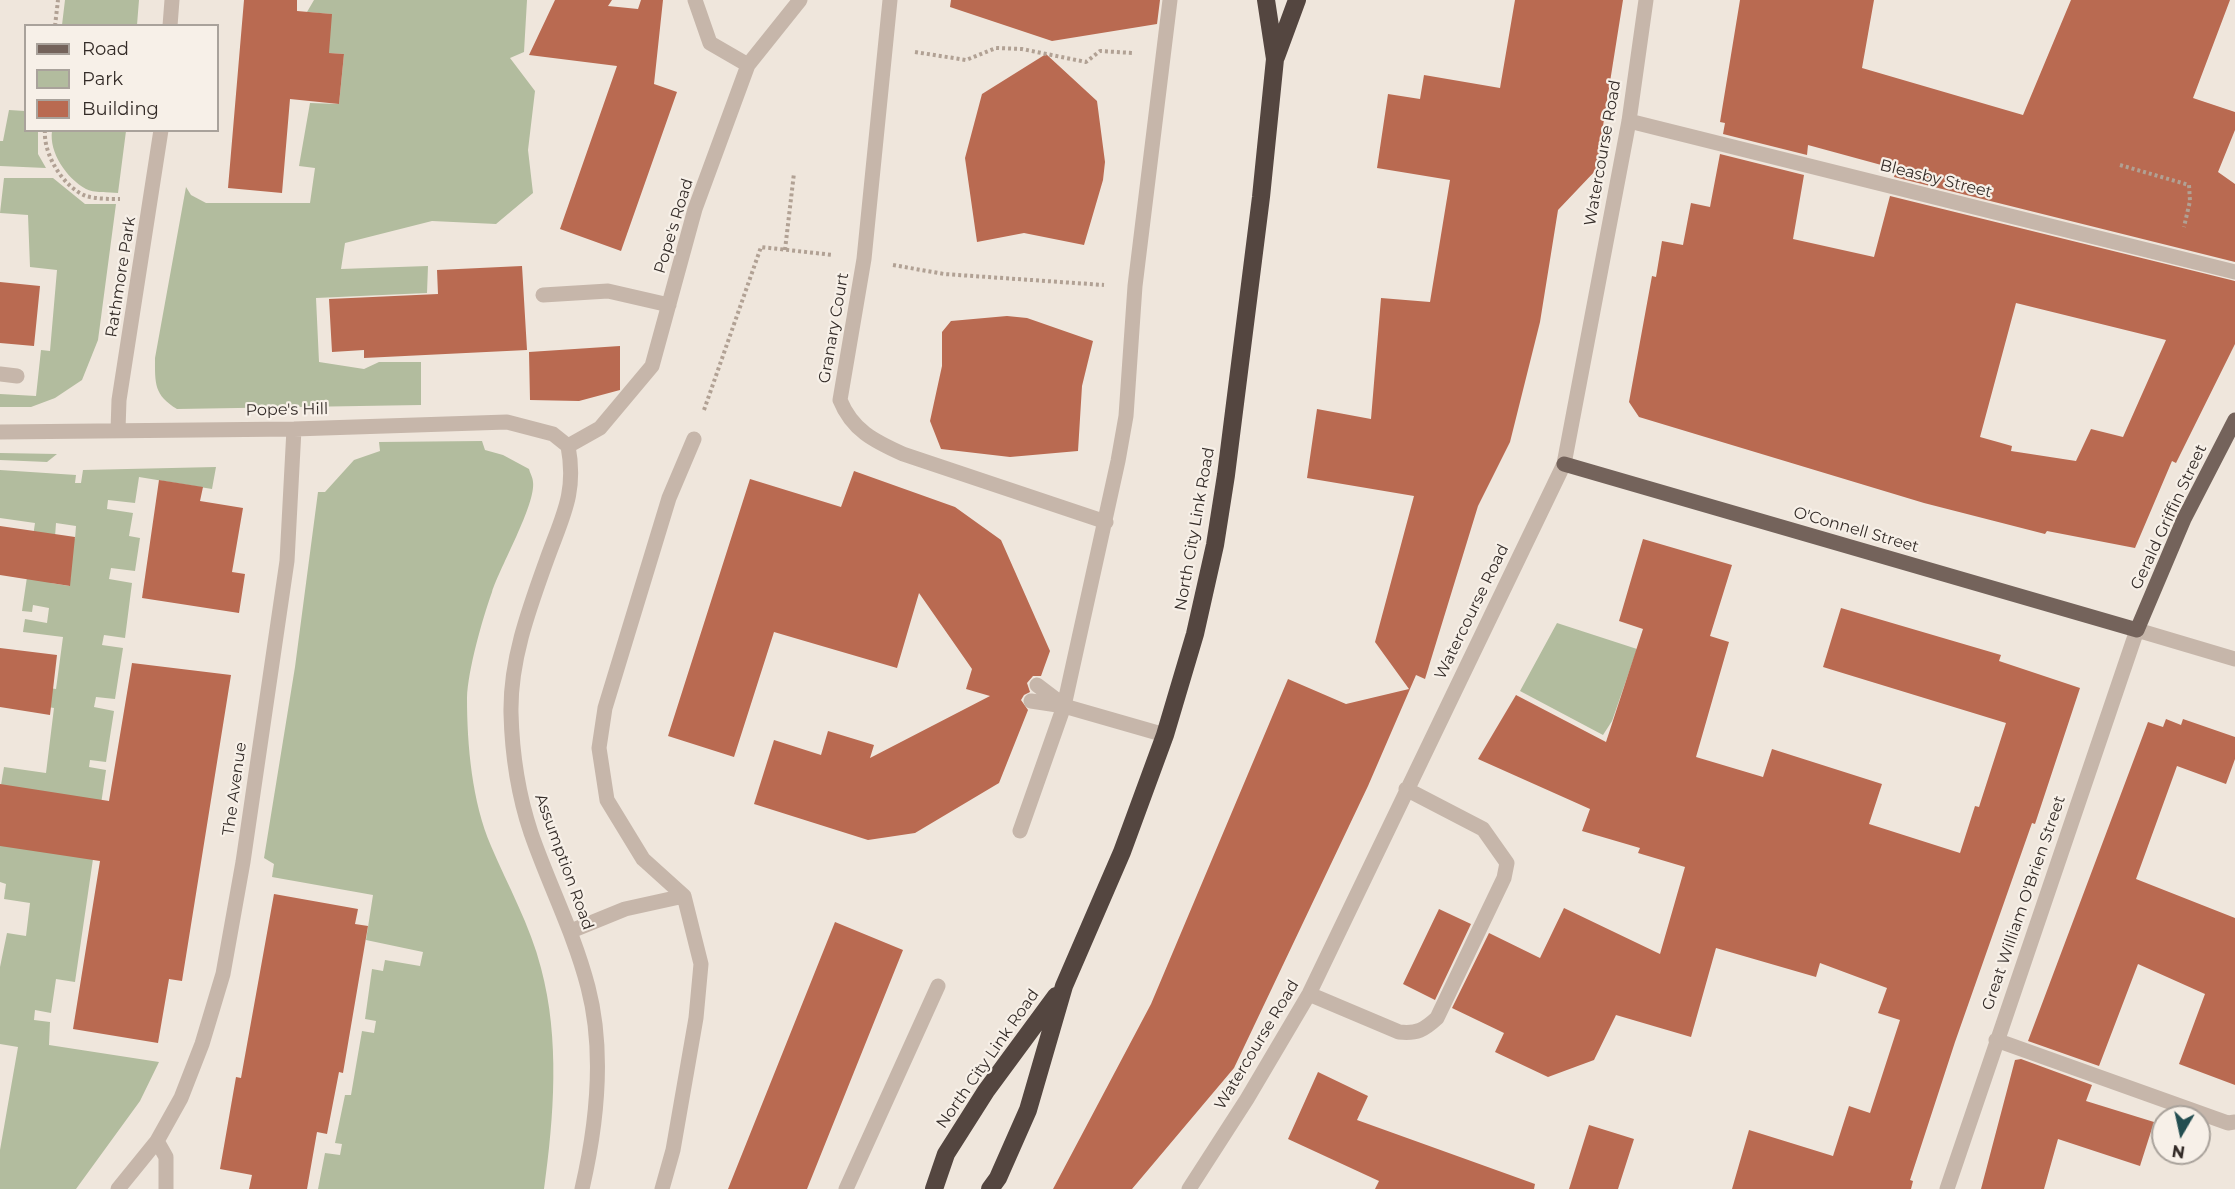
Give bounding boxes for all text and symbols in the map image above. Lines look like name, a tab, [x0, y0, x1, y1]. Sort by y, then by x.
legend	[24, 24, 219, 132]
text: Road	[82, 38, 129, 60]
text: Park	[82, 68, 123, 90]
street label: Watercourse Road	[1581, 78, 1625, 228]
text: Building	[82, 98, 159, 120]
street label: Bleasby Street	[1878, 156, 1994, 202]
street label: Pope's Road	[650, 176, 698, 276]
street label: Rathmore Park	[102, 215, 140, 339]
street label: Granary Court	[815, 271, 853, 385]
street label: Pope's Hill	[246, 400, 328, 420]
street label: Gerald Griffin Street	[2127, 441, 2211, 593]
street label: North City Link Road	[1171, 446, 1219, 612]
street label: O'Connell Street	[1791, 503, 1921, 557]
street label: Watercourse Road	[1431, 541, 1513, 683]
street label: The Avenue	[219, 741, 251, 837]
street label: Assumption Road	[530, 791, 598, 933]
street label: Great William O'Brien Street	[1978, 793, 2070, 1013]
street label: Watercourse Road	[1211, 977, 1303, 1113]
street label: North City Link Road	[933, 986, 1043, 1132]
north arrow	[2151, 1105, 2211, 1165]
text: N	[2171, 1141, 2186, 1162]

